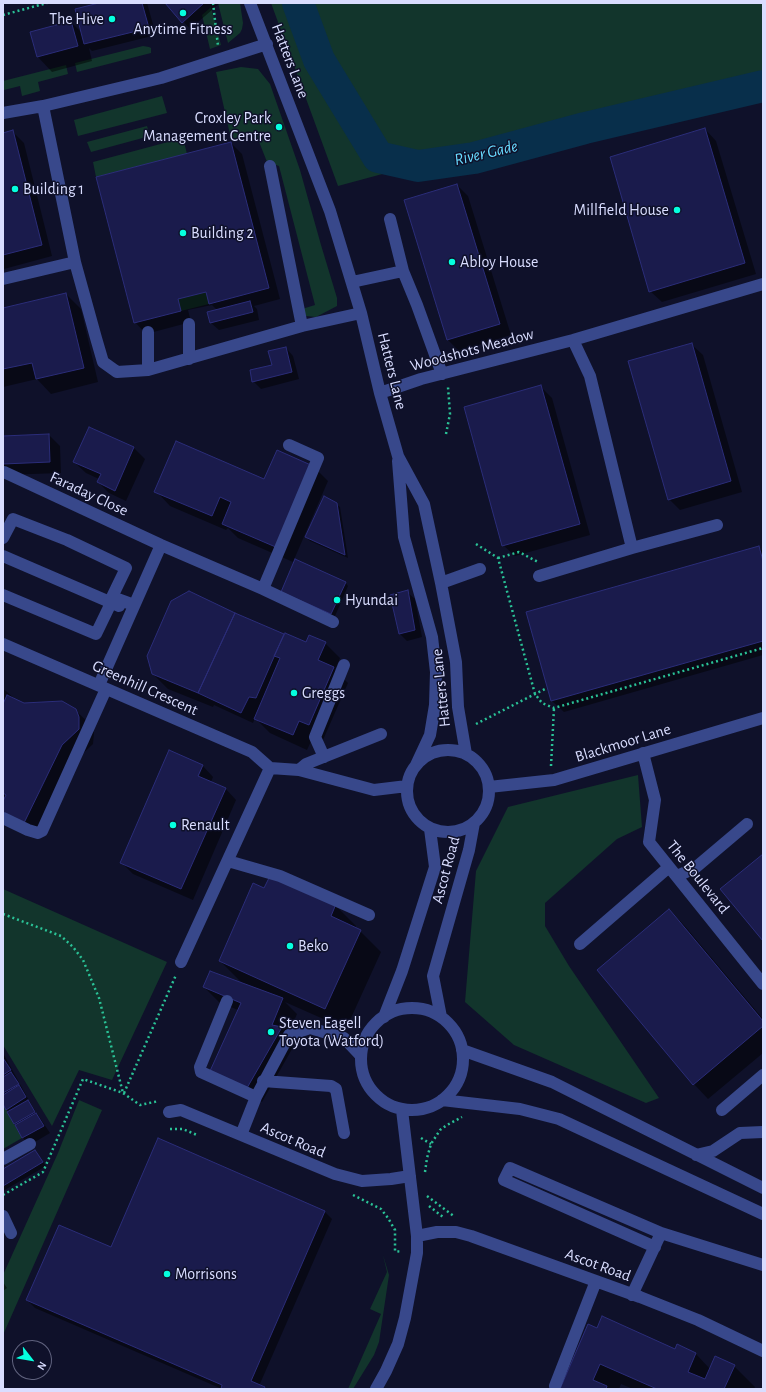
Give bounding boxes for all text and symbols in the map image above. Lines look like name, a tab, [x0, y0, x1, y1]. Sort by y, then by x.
marker: Anytime Fitness	[178, 8, 188, 18]
place label: The Hive	[49, 9, 104, 29]
marker: The Hive	[107, 14, 117, 24]
place label: Anytime Fitness	[133, 19, 233, 39]
street label: Hatters Lane	[267, 21, 313, 101]
place label: Croxley Park Management Centre	[143, 108, 271, 146]
marker: Croxley Park Management Centre	[274, 122, 284, 132]
water label: River Gade	[452, 136, 520, 170]
place label: Building 1	[23, 179, 84, 199]
marker: Building 1	[10, 184, 20, 194]
place label: Millfield House	[574, 200, 669, 220]
marker: Millfield House	[672, 205, 682, 215]
place label: Building 2	[191, 223, 254, 243]
marker: Building 2	[178, 228, 188, 238]
place label: Abloy House	[460, 252, 538, 272]
marker: Abloy House	[447, 257, 457, 267]
street label: Woodshots Meadow	[408, 324, 536, 376]
street label: Hatters Lane	[373, 331, 411, 411]
street label: Faraday Close	[47, 467, 131, 521]
place label: Hyundai	[345, 590, 398, 610]
marker: Hyundai	[332, 595, 342, 605]
street label: Hatters Lane	[427, 648, 455, 728]
street label: Greenhill Crescent	[89, 656, 201, 720]
place label: Greggs	[302, 683, 345, 703]
marker: Greggs	[289, 688, 299, 698]
street label: Blackmoor Lane	[573, 719, 673, 767]
place label: Renault	[181, 815, 230, 835]
marker: Renault	[168, 820, 178, 830]
street label: Ascot Road	[428, 834, 464, 906]
street label: The Boulevard	[663, 836, 733, 918]
place label: Beko	[298, 936, 329, 956]
marker: Beko	[285, 941, 295, 951]
place label: Steven Eagell Toyota (Watford)	[279, 1013, 384, 1051]
marker: Steven Eagell Toyota (Watford)	[266, 1027, 276, 1037]
street label: Ascot Road	[258, 1118, 328, 1162]
street label: Ascot Road	[562, 1244, 634, 1286]
place label: Morrisons	[175, 1264, 237, 1284]
marker: Morrisons	[162, 1269, 172, 1279]
north arrow	[12, 1340, 52, 1380]
text: N	[35, 1360, 49, 1372]

